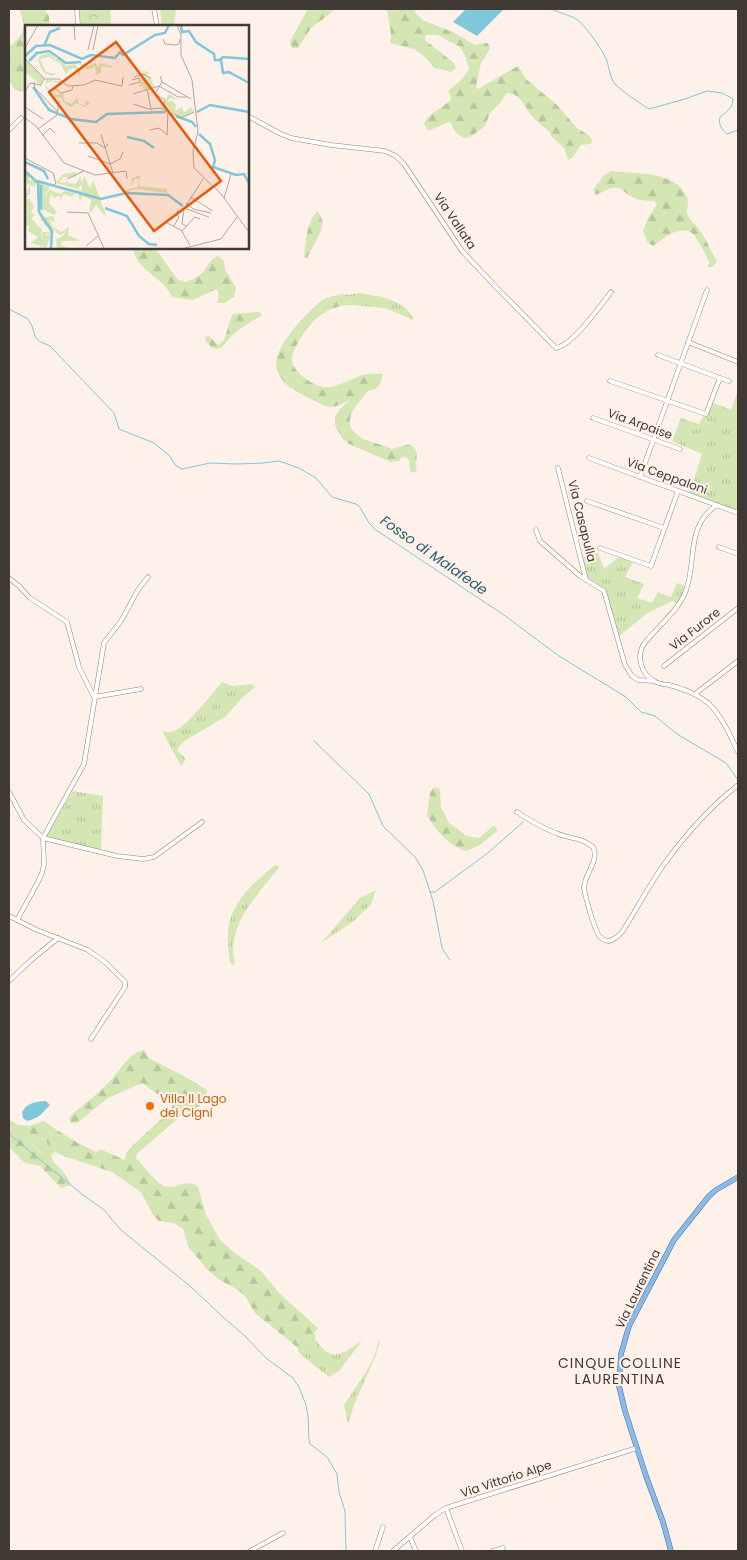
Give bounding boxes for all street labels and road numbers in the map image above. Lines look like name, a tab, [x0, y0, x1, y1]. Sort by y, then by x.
street label: Via Vallata	[430, 189, 481, 252]
street label: Via Arpaise	[605, 404, 675, 443]
street label: Via Ceppaloni	[624, 453, 710, 498]
street label: Via Casapulla	[564, 478, 601, 564]
street label: Via Furore	[666, 603, 724, 654]
street label: Via Laurentina	[611, 1246, 664, 1331]
street label: Via Vittorio Alpe	[458, 1456, 554, 1501]

